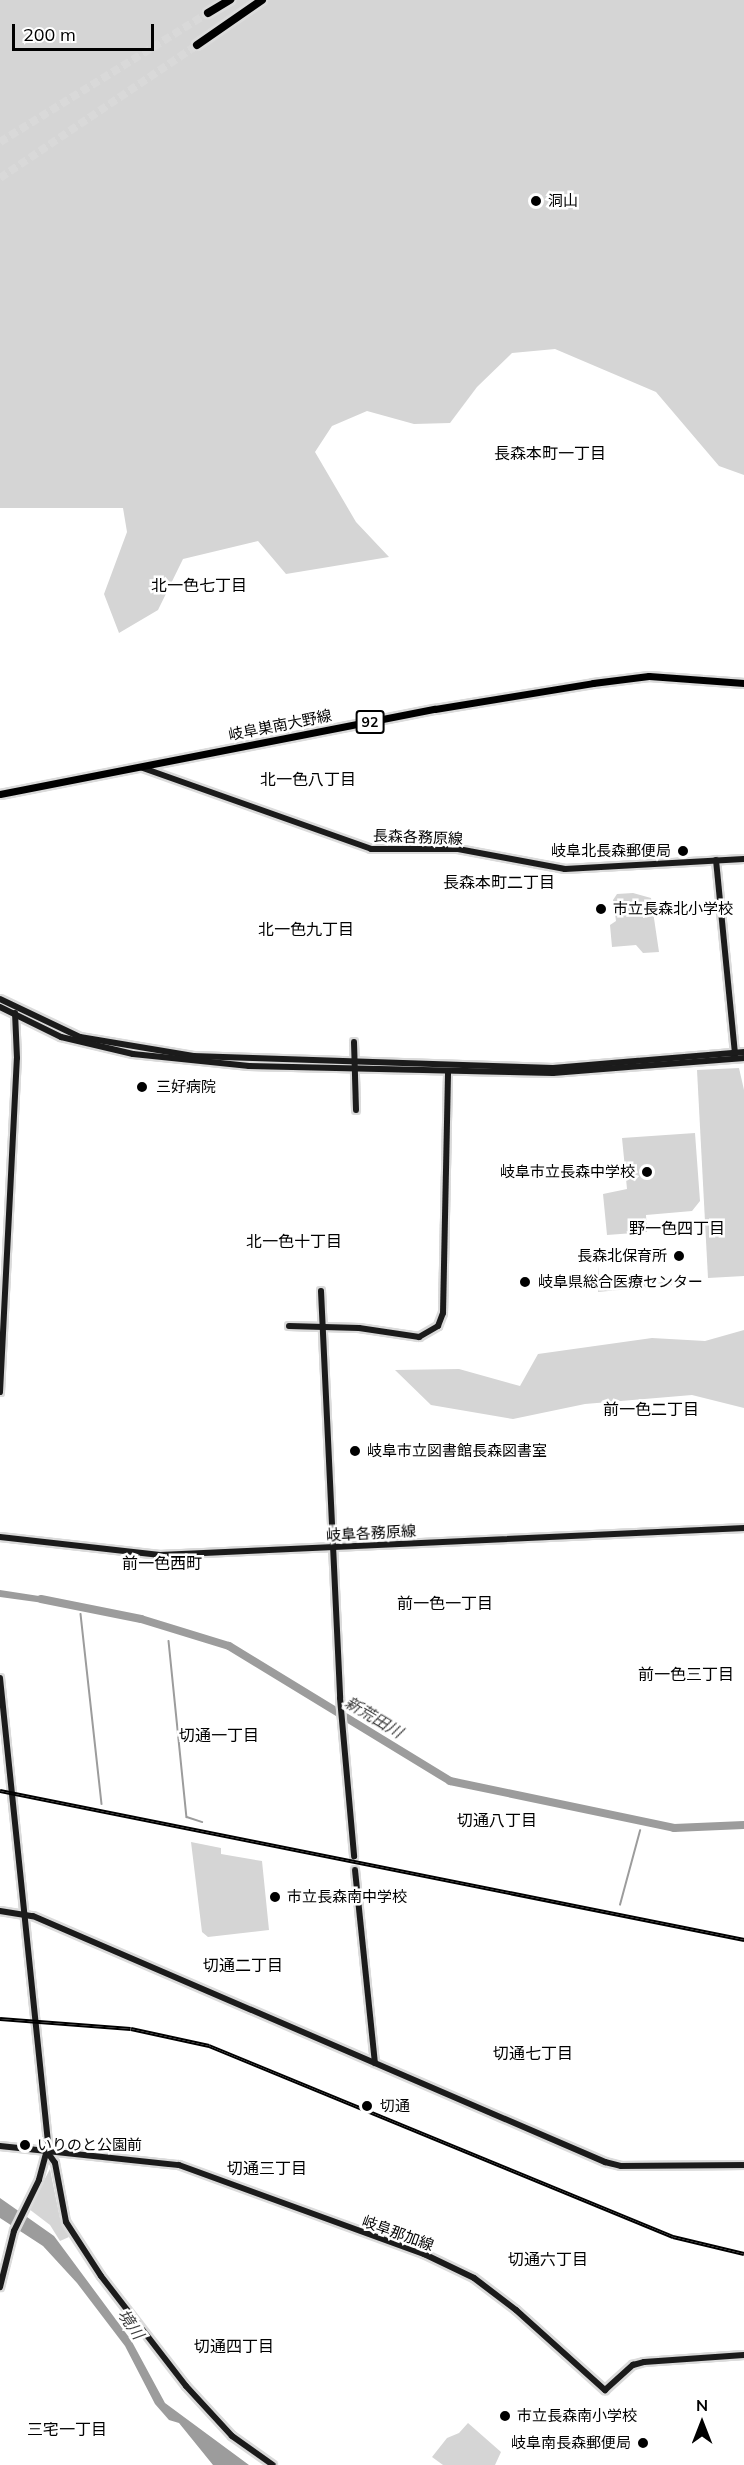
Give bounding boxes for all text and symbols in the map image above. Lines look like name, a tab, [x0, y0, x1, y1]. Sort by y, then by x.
scale bar	[15, 12, 158, 50]
text: 200 m	[23, 23, 76, 46]
place label: 洞山	[548, 192, 578, 210]
marker: 洞山	[529, 194, 543, 208]
district label: 長森本町一丁目	[494, 443, 606, 463]
district label: 北一色七丁目	[151, 575, 247, 595]
street label: 岐阜巣南大野線	[227, 706, 333, 744]
road number: 92	[355, 711, 385, 733]
district label: 北一色八丁目	[260, 769, 356, 789]
street label: 長森各務原線	[373, 826, 463, 848]
place label: 岐阜北長森郵便局	[551, 842, 671, 860]
marker: 岐阜北長森郵便局	[676, 844, 690, 858]
district label: 長森本町二丁目	[443, 872, 555, 892]
place label: 市立長森北小学校	[613, 900, 733, 918]
marker: 市立長森北小学校	[594, 902, 608, 916]
district label: 北一色九丁目	[258, 919, 354, 939]
marker: 三好病院	[133, 1078, 151, 1096]
place label: 三好病院	[156, 1078, 216, 1096]
place label: 岐阜市立長森中学校	[500, 1163, 635, 1181]
marker: 岐阜市立長森中学校	[640, 1165, 654, 1179]
district label: 野一色四丁目	[629, 1218, 725, 1238]
district label: 北一色十丁目	[246, 1231, 342, 1251]
place label: 長森北保育所	[577, 1247, 667, 1265]
marker: 長森北保育所	[672, 1249, 686, 1263]
marker: 岐阜県総合医療センター	[516, 1273, 534, 1291]
place label: 岐阜県総合医療センター	[538, 1273, 703, 1291]
district label: 前一色二丁目	[603, 1399, 699, 1419]
place label: 岐阜市立図書館長森図書室	[367, 1442, 547, 1460]
marker: 岐阜市立図書館長森図書室	[348, 1444, 362, 1458]
street label: 岐阜各務原線	[326, 1522, 416, 1544]
district label: 前一色西町	[122, 1553, 202, 1573]
district label: 前一色一丁目	[397, 1593, 493, 1613]
district label: 前一色三丁目	[638, 1664, 734, 1684]
water label: 新荒田川	[342, 1692, 406, 1742]
district label: 切通一丁目	[179, 1725, 259, 1745]
district label: 切通八丁目	[457, 1810, 537, 1830]
place label: 市立長森南中学校	[287, 1888, 407, 1906]
marker: 市立長森南中学校	[268, 1890, 282, 1904]
district label: 切通二丁目	[203, 1955, 283, 1975]
district label: 切通七丁目	[493, 2043, 573, 2063]
marker: 切通	[358, 2097, 376, 2115]
place label: 切通	[380, 2097, 410, 2115]
place label: いりのと公園前	[37, 2136, 142, 2154]
marker: いりのと公園前	[18, 2138, 32, 2152]
district label: 切通三丁目	[227, 2158, 307, 2178]
street label: 岐阜那加線	[360, 2212, 436, 2254]
district label: 切通六丁目	[508, 2249, 588, 2269]
water label: 境川	[114, 2305, 148, 2343]
district label: 切通四丁目	[194, 2336, 274, 2356]
north arrow	[672, 2393, 732, 2453]
text: N	[696, 2395, 708, 2415]
place label: 市立長森南小学校	[517, 2407, 637, 2425]
marker: 市立長森南小学校	[498, 2409, 512, 2423]
district label: 三宅一丁目	[27, 2419, 107, 2439]
place label: 岐阜南長森郵便局	[511, 2434, 631, 2452]
marker: 岐阜南長森郵便局	[636, 2436, 650, 2450]

